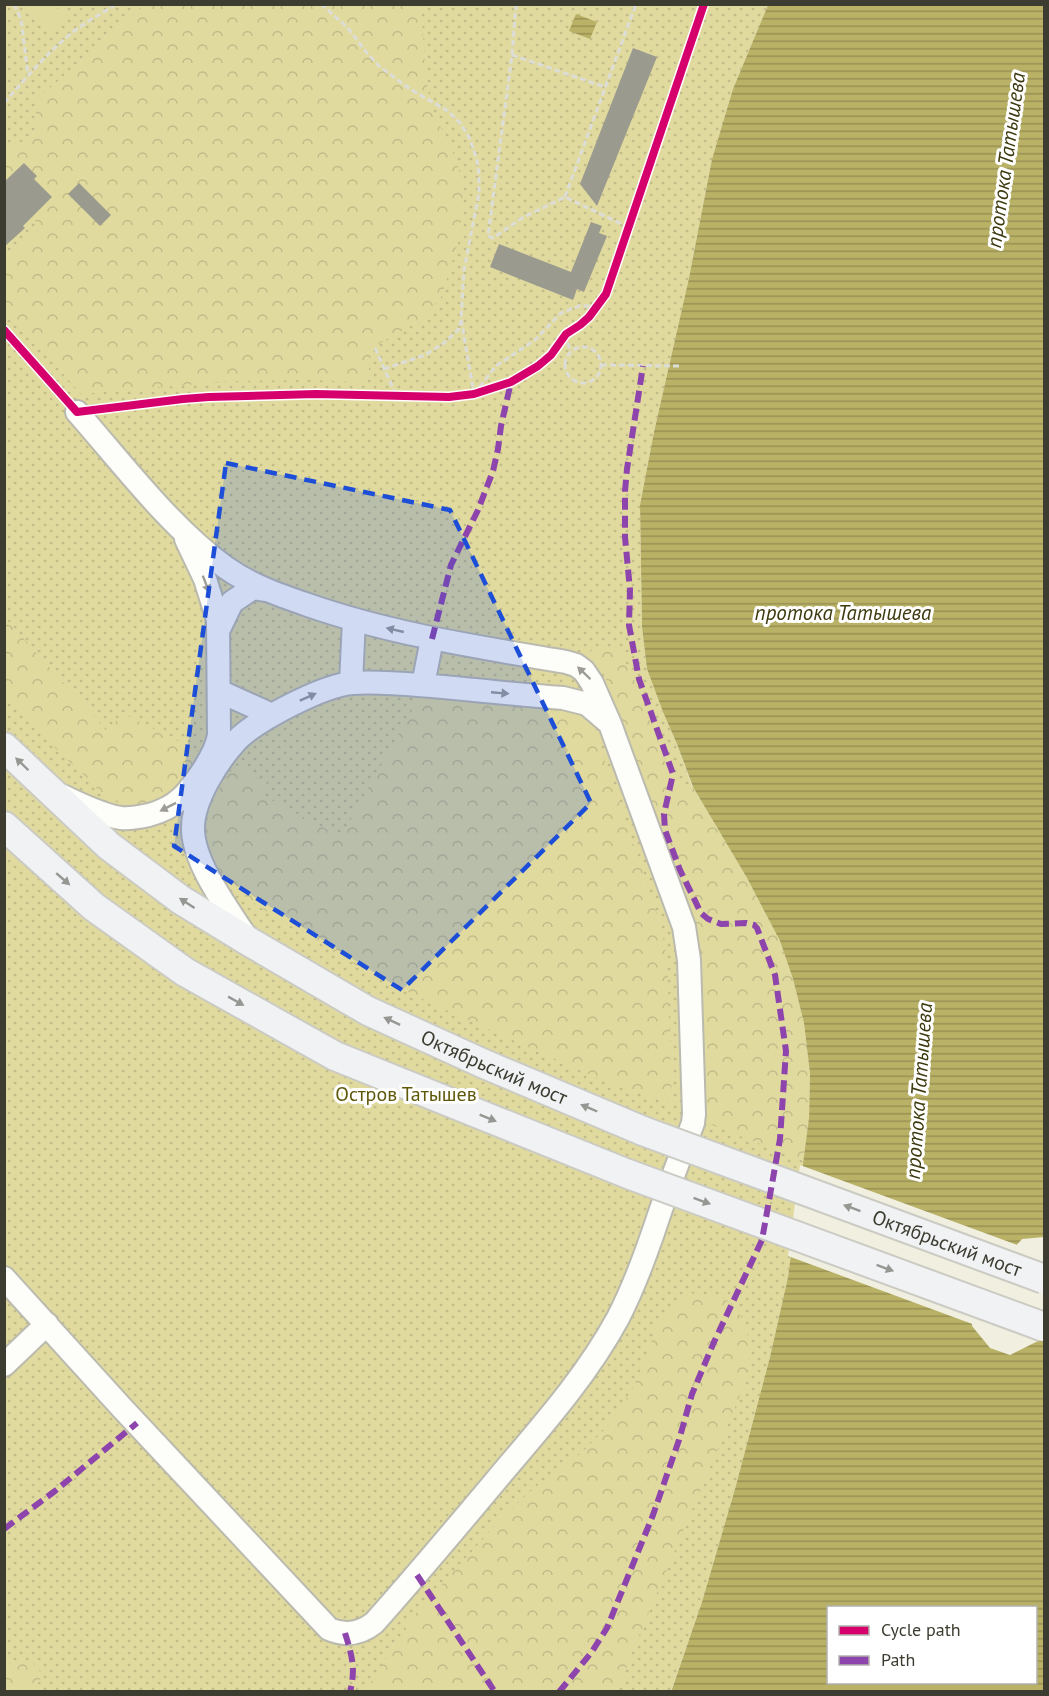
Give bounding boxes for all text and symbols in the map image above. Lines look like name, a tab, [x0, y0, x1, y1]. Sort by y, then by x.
water label: протока Татышева	[980, 70, 1031, 249]
one-way arrow	[202, 575, 212, 593]
water label: протока Татышева	[755, 599, 932, 626]
one-way arrow	[386, 625, 404, 635]
one-way arrow	[577, 666, 591, 680]
one-way arrow	[491, 688, 510, 698]
one-way arrow	[300, 693, 317, 702]
one-way arrow	[15, 757, 29, 771]
one-way arrow	[160, 802, 177, 811]
one-way arrow	[55, 873, 71, 886]
one-way arrow	[178, 897, 195, 908]
one-way arrow	[227, 996, 244, 1006]
water label: протока Татышева	[899, 1001, 938, 1180]
one-way arrow	[383, 1017, 400, 1026]
street label: Октябрьский мост	[417, 1024, 571, 1111]
park label: Остров Татышев	[335, 1081, 477, 1107]
one-way arrow	[581, 1104, 598, 1113]
one-way arrow	[480, 1113, 498, 1123]
one-way arrow	[693, 1197, 711, 1206]
one-way arrow	[842, 1203, 860, 1213]
street label: Октябрьский мост	[869, 1204, 1025, 1283]
one-way arrow	[876, 1264, 894, 1274]
legend	[827, 1606, 1037, 1684]
text: Cycle path	[881, 1618, 961, 1641]
text: Path	[881, 1648, 915, 1671]

